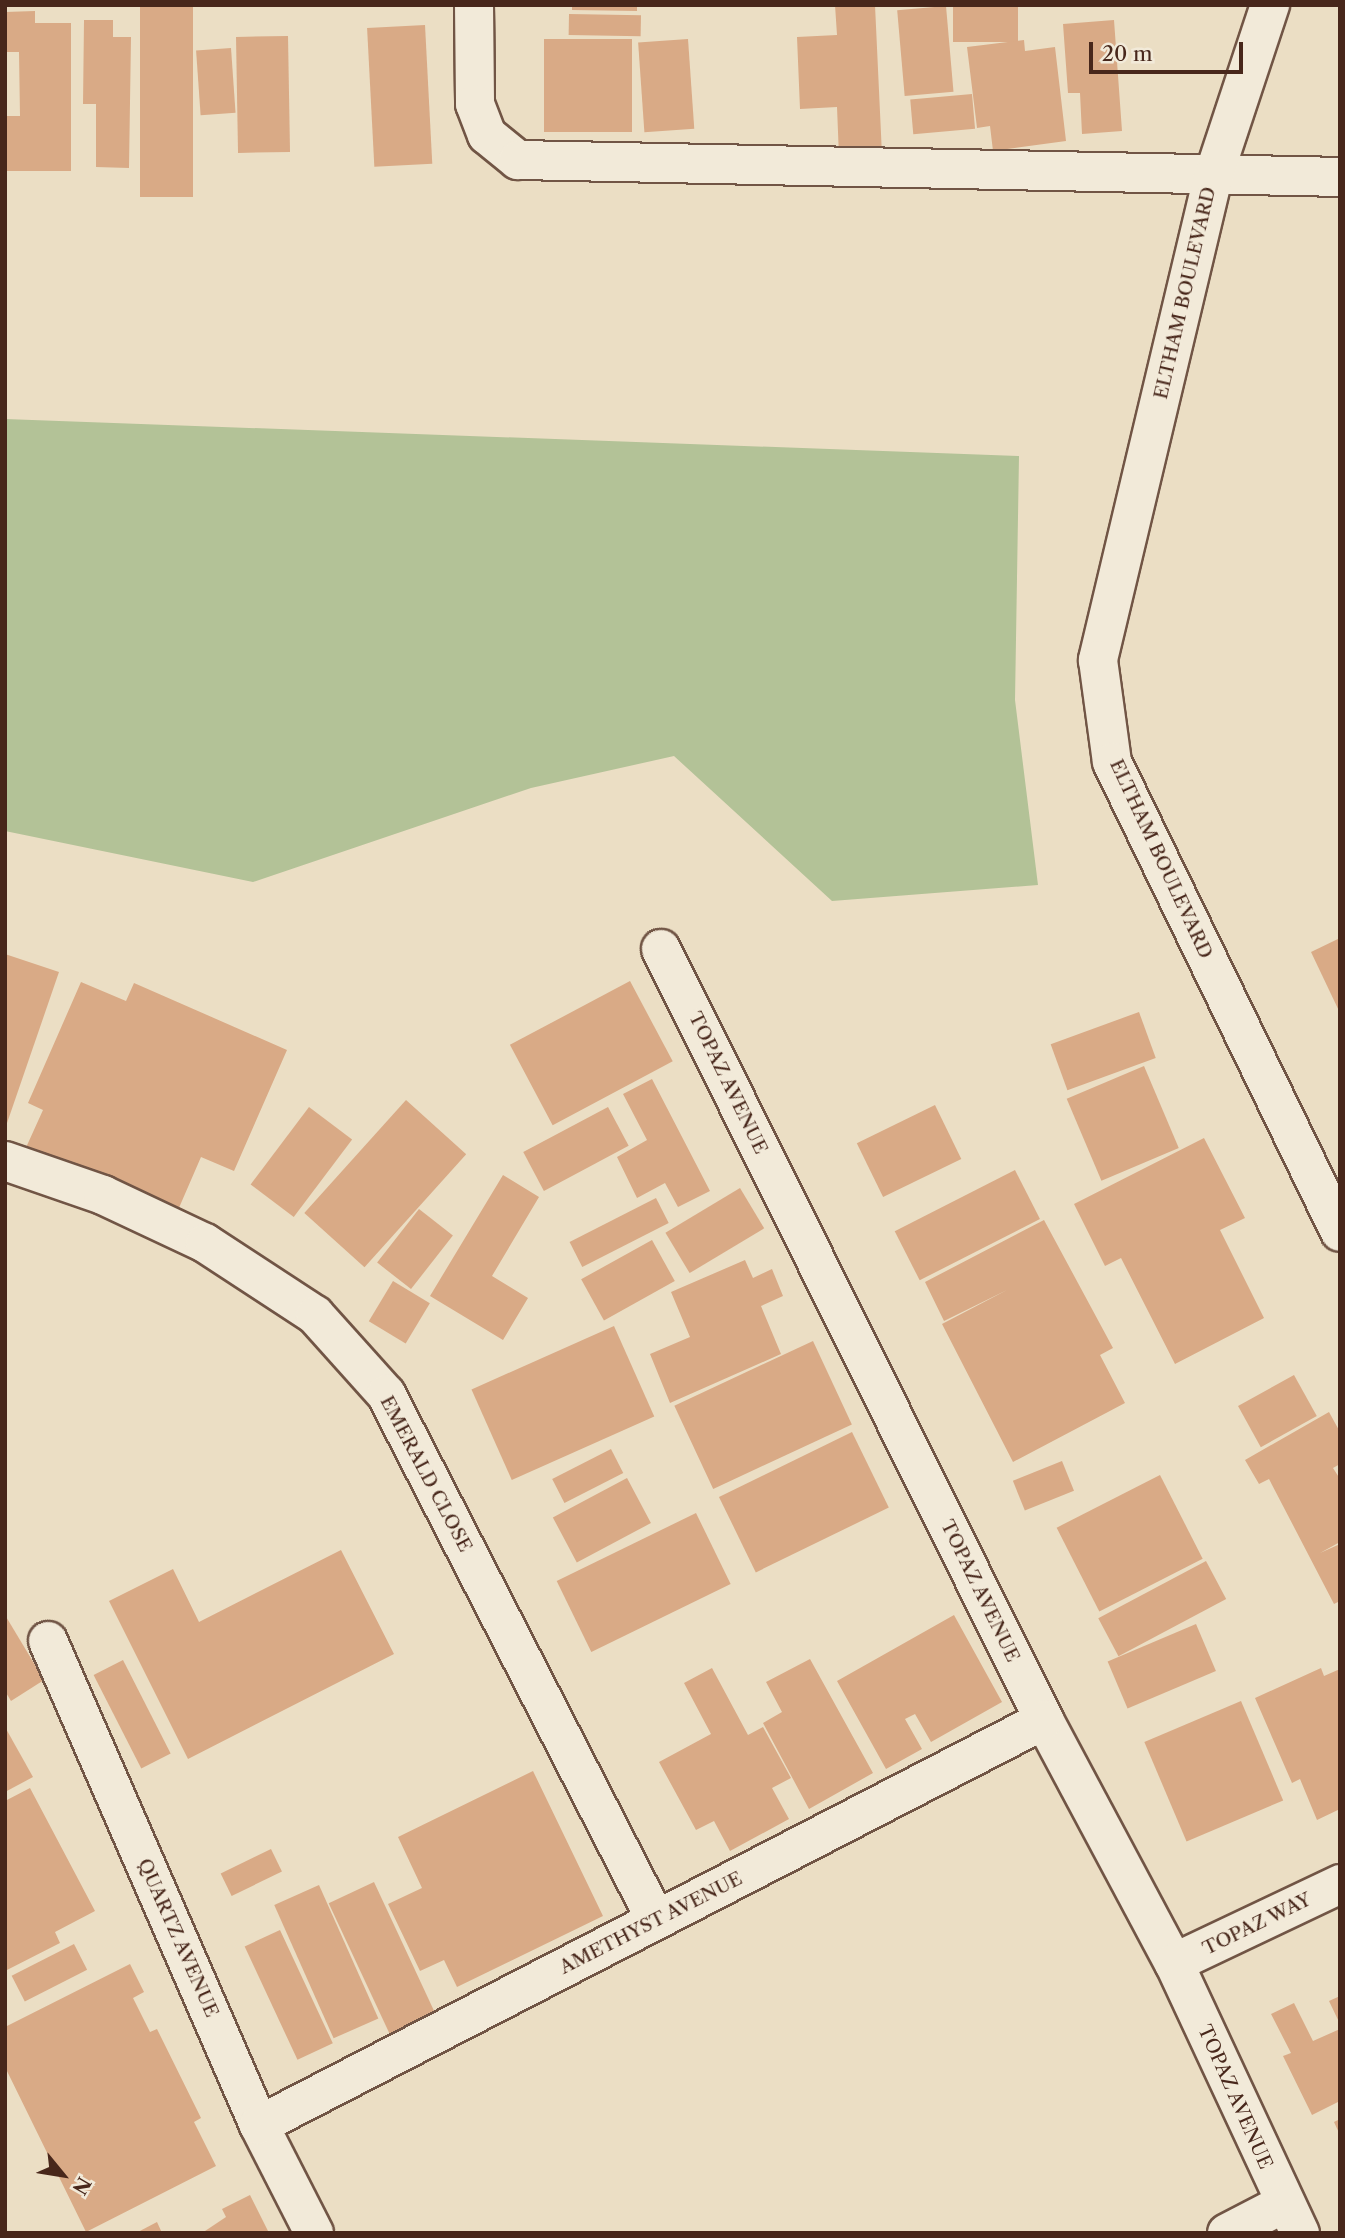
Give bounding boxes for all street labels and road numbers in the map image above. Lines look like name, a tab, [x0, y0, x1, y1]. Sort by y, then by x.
street label: ELTHAM BOULEVARD	[1149, 185, 1221, 401]
street label: ELTHAM BOULEVARD	[1105, 756, 1217, 962]
street label: TOPAZ AVENUE	[684, 1008, 772, 1158]
street label: EMERALD CLOSE	[375, 1392, 477, 1556]
street label: TOPAZ AVENUE	[936, 1516, 1024, 1666]
street label: QUARTZ AVENUE	[133, 1855, 223, 2021]
street label: AMETHYST AVENUE	[555, 1867, 747, 1979]
street label: TOPAZ WAY	[1199, 1888, 1315, 1960]
street label: TOPAZ AVENUE	[1193, 2021, 1277, 2173]

